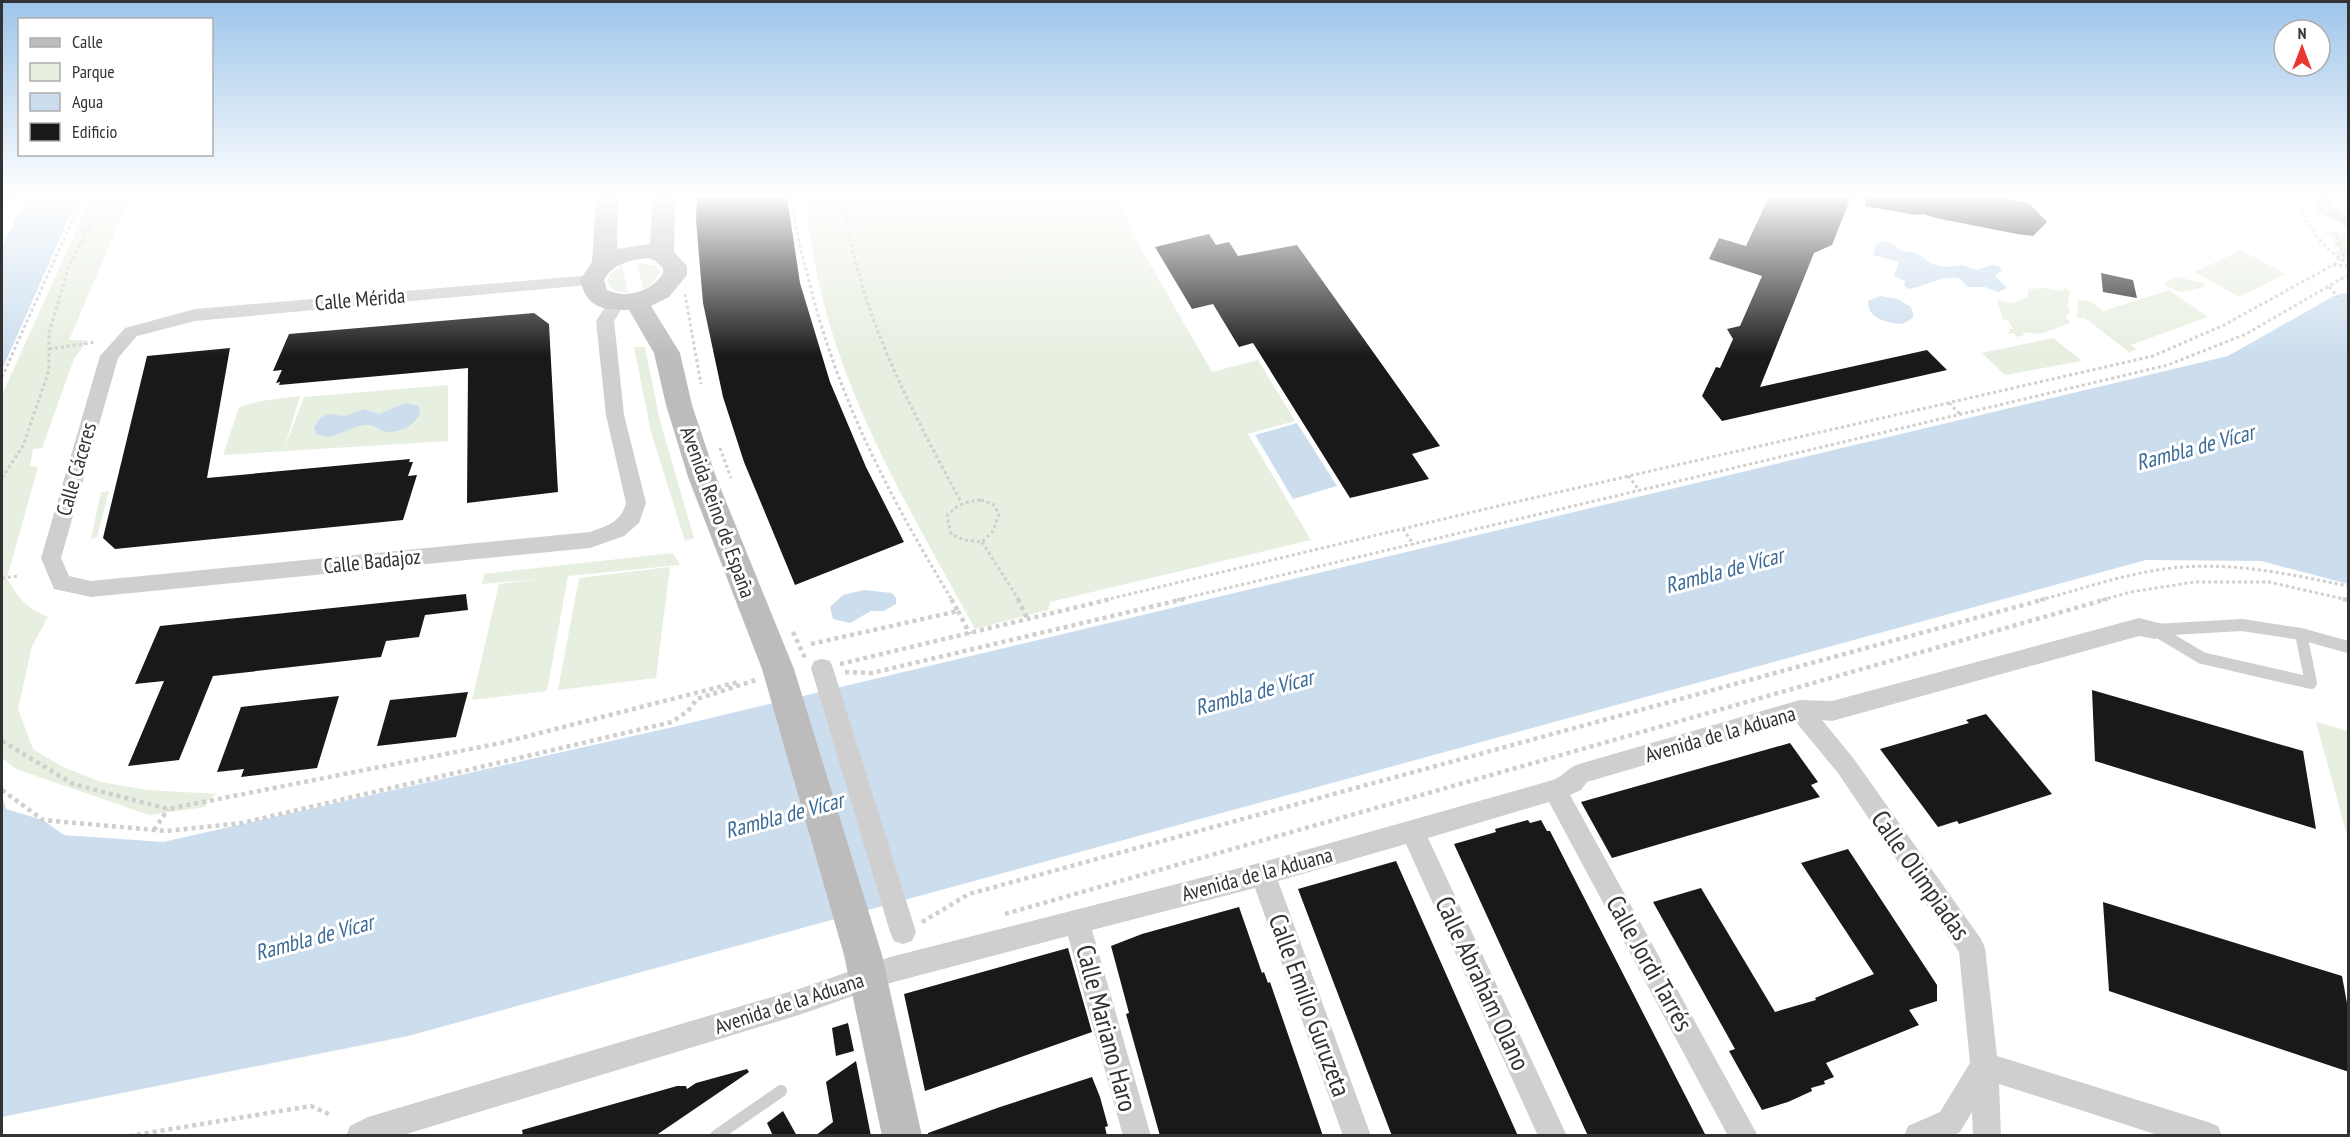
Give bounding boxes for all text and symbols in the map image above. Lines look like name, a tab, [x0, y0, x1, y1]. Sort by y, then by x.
legend	[18, 18, 213, 156]
north arrow	[2272, 18, 2332, 78]
text: N	[2298, 23, 2306, 43]
text: Calle	[72, 30, 103, 53]
text: Parque	[72, 60, 115, 83]
text: Agua	[72, 90, 103, 113]
text: Edificio	[72, 120, 118, 143]
street label: Calle Mérida	[314, 282, 406, 316]
water label: Rambla de Vícar	[2133, 417, 2260, 476]
street label: Calle Cáceres	[50, 419, 102, 519]
street label: Avenida Reino de España	[674, 423, 762, 601]
water label: Rambla de Vícar	[1662, 540, 1789, 599]
street label: Calle Badajoz	[322, 542, 422, 580]
water label: Rambla de Vícar	[1192, 662, 1319, 721]
street label: Avenida de la Aduana	[1642, 700, 1798, 768]
water label: Rambla de Vícar	[722, 785, 849, 844]
street label: Calle Olimpiadas	[1864, 804, 1978, 946]
street label: Avenida de la Aduana	[1178, 841, 1336, 907]
street label: Calle Jordi Tarrés	[1599, 889, 1701, 1037]
street label: Calle Abrahám Olano	[1428, 891, 1538, 1075]
water label: Rambla de Vícar	[252, 907, 379, 966]
street label: Calle Emilio Guruzeta	[1262, 909, 1358, 1101]
street label: Calle Mariano Haro	[1069, 941, 1145, 1115]
street label: Avenida de la Aduana	[711, 966, 867, 1040]

